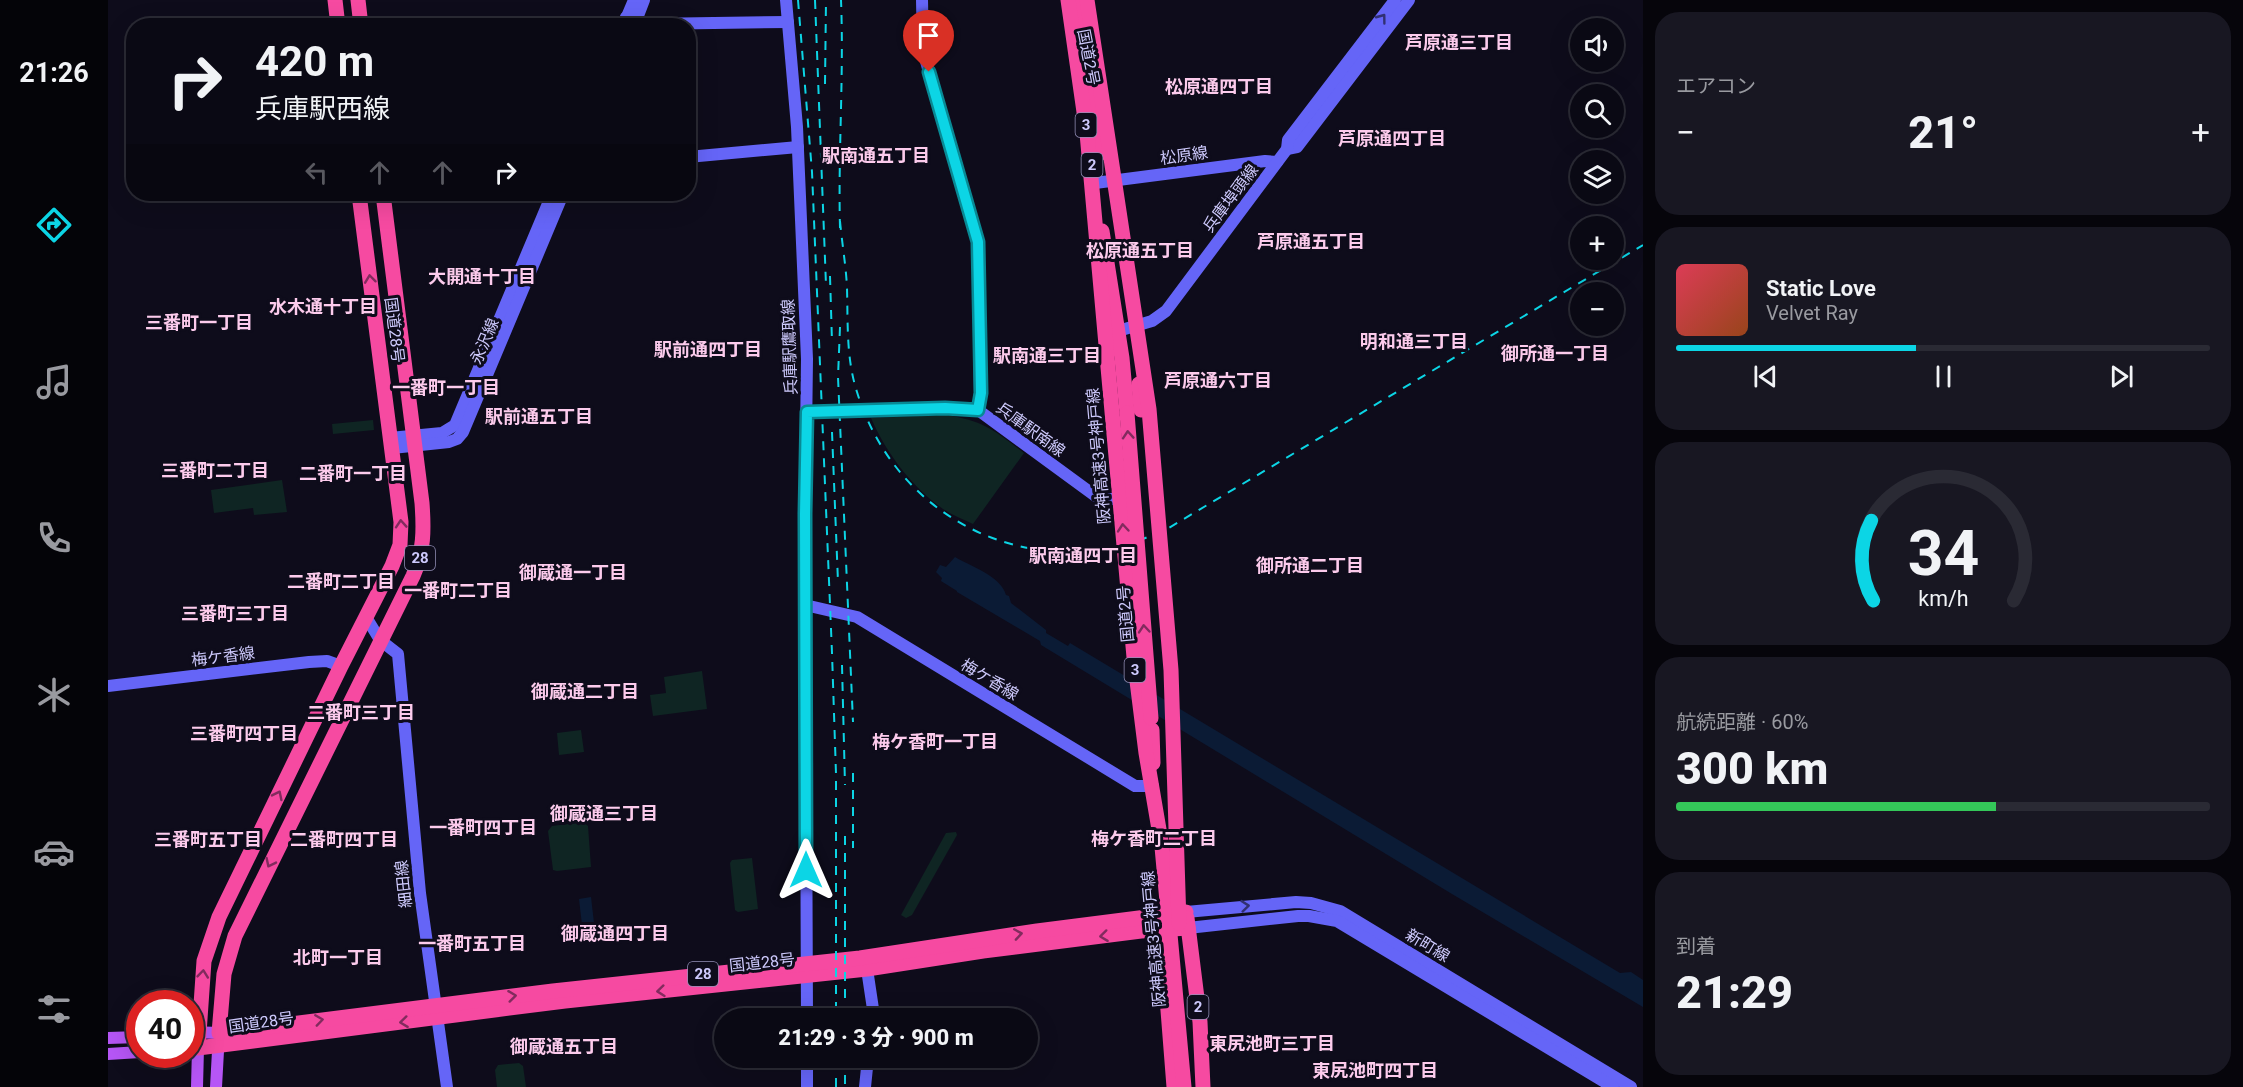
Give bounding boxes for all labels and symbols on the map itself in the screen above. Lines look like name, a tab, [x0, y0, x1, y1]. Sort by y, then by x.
pin	[903, 10, 954, 72]
one-way arrow	[1374, 13, 1385, 24]
street label: 国道2号	[1074, 27, 1103, 87]
district label: 芦原通三丁目	[1405, 32, 1513, 53]
district label: 松原通四丁目	[1165, 76, 1273, 97]
road number: 3	[1076, 113, 1096, 137]
district label: 芦原通四丁目	[1338, 128, 1446, 149]
street label: 松原線	[1159, 143, 1209, 168]
district label: 駅南通五丁目	[822, 145, 930, 166]
road number: 2	[1082, 153, 1102, 177]
street label: 兵庫埠頭線	[1199, 161, 1262, 236]
district label: 芦原通五丁目	[1257, 231, 1365, 252]
district label: 松原通五丁目	[1086, 240, 1194, 261]
district label: 大開通十丁目	[428, 266, 536, 287]
one-way arrow	[365, 274, 377, 283]
district label: 水木通十丁目	[269, 296, 377, 317]
street label: 国道28号	[381, 296, 408, 364]
street label: 兵庫駅鷹取線	[778, 299, 801, 395]
district label: 三番町一丁目	[145, 312, 253, 333]
street label: 永沢線	[466, 315, 503, 367]
district label: 明和通三丁目	[1360, 331, 1468, 352]
district label: 駅前通四丁目	[654, 339, 762, 360]
district label: 御所通一丁目	[1500, 343, 1609, 364]
district label: 駅南通三丁目	[993, 345, 1101, 366]
district label: 芦原通六丁目	[1164, 370, 1272, 391]
district label: 一番町一丁目	[392, 377, 500, 398]
street label: 阪神高速3号神戸線	[1083, 387, 1114, 525]
street label: 兵庫駅南線	[993, 398, 1069, 461]
district label: 駅前通五丁目	[485, 406, 593, 427]
one-way arrow	[1122, 431, 1135, 440]
district label: 三番町二丁目	[161, 460, 269, 481]
district label: 二番町一丁目	[299, 463, 407, 484]
one-way arrow	[394, 519, 407, 528]
one-way arrow	[1117, 524, 1130, 533]
district label: 駅南通四丁目	[1029, 545, 1137, 566]
road number: 28	[405, 546, 435, 570]
district label: 御所通二丁目	[1255, 555, 1364, 576]
district label: 御蔵通一丁目	[518, 562, 627, 583]
district label: 二番町二丁目	[287, 571, 395, 592]
district label: 一番町二丁目	[404, 580, 512, 601]
street label: 国道2号	[1114, 585, 1137, 643]
district label: 三番町三丁目	[181, 603, 289, 624]
one-way arrow	[1138, 625, 1151, 634]
street label: 梅ケ香線	[190, 643, 256, 670]
street label: 梅ケ香線	[957, 655, 1022, 704]
road number: 3	[1124, 658, 1146, 682]
district label: 御蔵通二丁目	[530, 681, 639, 702]
district label: 二番町三丁目	[307, 702, 415, 723]
district label: 三番町四丁目	[190, 723, 298, 744]
district label: 梅ケ香町一丁目	[872, 731, 998, 752]
one-way arrow	[270, 791, 282, 802]
district label: 御蔵通三丁目	[549, 803, 658, 824]
district label: 一番町四丁目	[429, 817, 537, 838]
district label: 梅ケ香町二丁目	[1091, 828, 1217, 849]
district label: 三番町五丁目	[154, 829, 262, 850]
district label: 二番町四丁目	[290, 829, 398, 850]
position arrow	[774, 838, 838, 902]
one-way arrow	[266, 857, 278, 868]
street label: 細田線	[392, 859, 415, 909]
street label: 阪神高速3号神戸線	[1138, 870, 1169, 1008]
one-way arrow	[1240, 901, 1249, 913]
district label: 御蔵通四丁目	[560, 923, 669, 944]
street label: 新町線	[1402, 925, 1453, 966]
one-way arrow	[1013, 928, 1023, 940]
one-way arrow	[1099, 929, 1109, 942]
district label: 一番町五丁目	[418, 933, 526, 954]
district label: 北町一丁目	[293, 947, 383, 968]
street label: 国道28号	[728, 950, 796, 975]
road number: 28	[688, 962, 718, 986]
one-way arrow	[196, 970, 209, 979]
one-way arrow	[656, 984, 665, 997]
speed limit sign: 40	[126, 990, 204, 1068]
one-way arrow	[507, 990, 517, 1002]
road number: 2	[1188, 995, 1208, 1019]
street label: 国道28号	[227, 1008, 295, 1036]
one-way arrow	[314, 1014, 323, 1026]
one-way arrow	[400, 1015, 409, 1028]
district label: 東尻池町三丁目	[1209, 1033, 1335, 1054]
district label: 御蔵通五丁目	[509, 1036, 618, 1057]
district label: 東尻池町四丁目	[1312, 1060, 1438, 1081]

